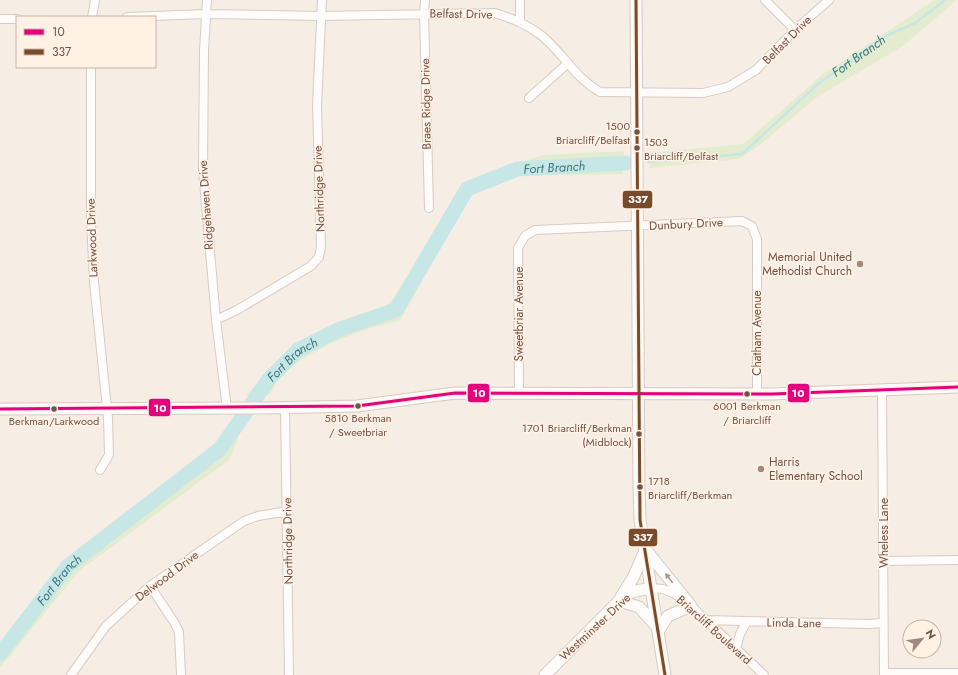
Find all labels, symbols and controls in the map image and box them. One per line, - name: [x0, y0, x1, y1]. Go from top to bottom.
- street label: Belfast Drive: [429, 4, 493, 24]
- street label: Belfast Drive: [758, 11, 816, 69]
- legend: [16, 16, 156, 68]
- text: 10: [52, 23, 65, 41]
- water label: Fort Branch: [828, 30, 890, 82]
- text: 337: [52, 43, 72, 61]
- street label: Braes Ridge Drive: [416, 58, 436, 150]
- place label: 1500 Briarcliff/Belfast: [556, 118, 630, 148]
- marker: 1500 Briarcliff/Belfast: [632, 127, 642, 137]
- place label: 1503 Briarcliff/Belfast: [644, 134, 718, 164]
- marker: 1503 Briarcliff/Belfast: [632, 143, 642, 153]
- street label: Northridge Drive: [308, 145, 330, 233]
- water label: Fort Branch: [523, 156, 586, 179]
- street label: Ridgehaven Drive: [194, 160, 218, 250]
- line badge: 337: [622, 190, 653, 209]
- text: 337: [628, 191, 648, 207]
- street label: Larkwood Drive: [82, 198, 102, 278]
- street label: Dunbury Drive: [649, 213, 723, 235]
- place label: Memorial United Methodist Church: [762, 248, 852, 280]
- marker: Memorial United Methodist Church: [855, 259, 865, 269]
- street label: Sweetbriar Avenue: [510, 267, 528, 361]
- street label: Chatham Avenue: [748, 290, 766, 376]
- water label: Fort Branch: [262, 333, 321, 386]
- line badge: 10: [467, 383, 490, 403]
- line badge: 10: [787, 383, 810, 403]
- text: 10: [473, 385, 485, 401]
- text: 10: [792, 385, 804, 401]
- marker: 6001 Berkman / Briarcliff: [742, 389, 752, 399]
- line badge: 10: [148, 398, 171, 417]
- place label: 6001 Berkman / Briarcliff: [713, 398, 781, 428]
- text: 10: [154, 400, 166, 416]
- marker: 5810 Berkman / Sweetbriar: [353, 401, 363, 411]
- marker: Berkman/Larkwood: [49, 404, 59, 414]
- place label: 5810 Berkman / Sweetbriar: [324, 410, 392, 440]
- place label: Berkman/Larkwood: [9, 413, 99, 429]
- place label: 1701 Briarcliff/Berkman (Midblock): [522, 420, 632, 450]
- marker: 1701 Briarcliff/Berkman (Midblock): [634, 429, 644, 439]
- place label: Harris Elementary School: [769, 453, 863, 485]
- marker: Harris Elementary School: [756, 464, 766, 474]
- place label: 1718 Briarcliff/Berkman: [648, 473, 732, 503]
- marker: 1718 Briarcliff/Berkman: [635, 482, 645, 492]
- street label: Northridge Drive: [278, 498, 298, 584]
- street label: Wheless Lane: [875, 498, 893, 568]
- line badge: 337: [628, 528, 658, 547]
- text: 337: [633, 529, 653, 545]
- street label: Delwood Drive: [132, 546, 202, 606]
- water label: Fort Branch: [32, 550, 86, 609]
- one-way arrow: [664, 572, 673, 583]
- street label: Westminster Drive: [555, 589, 635, 665]
- street label: Briarcliff Boulevard: [672, 591, 756, 669]
- street label: Linda Lane: [767, 614, 821, 632]
- north arrow: [902, 619, 942, 659]
- text: N: [922, 626, 940, 642]

